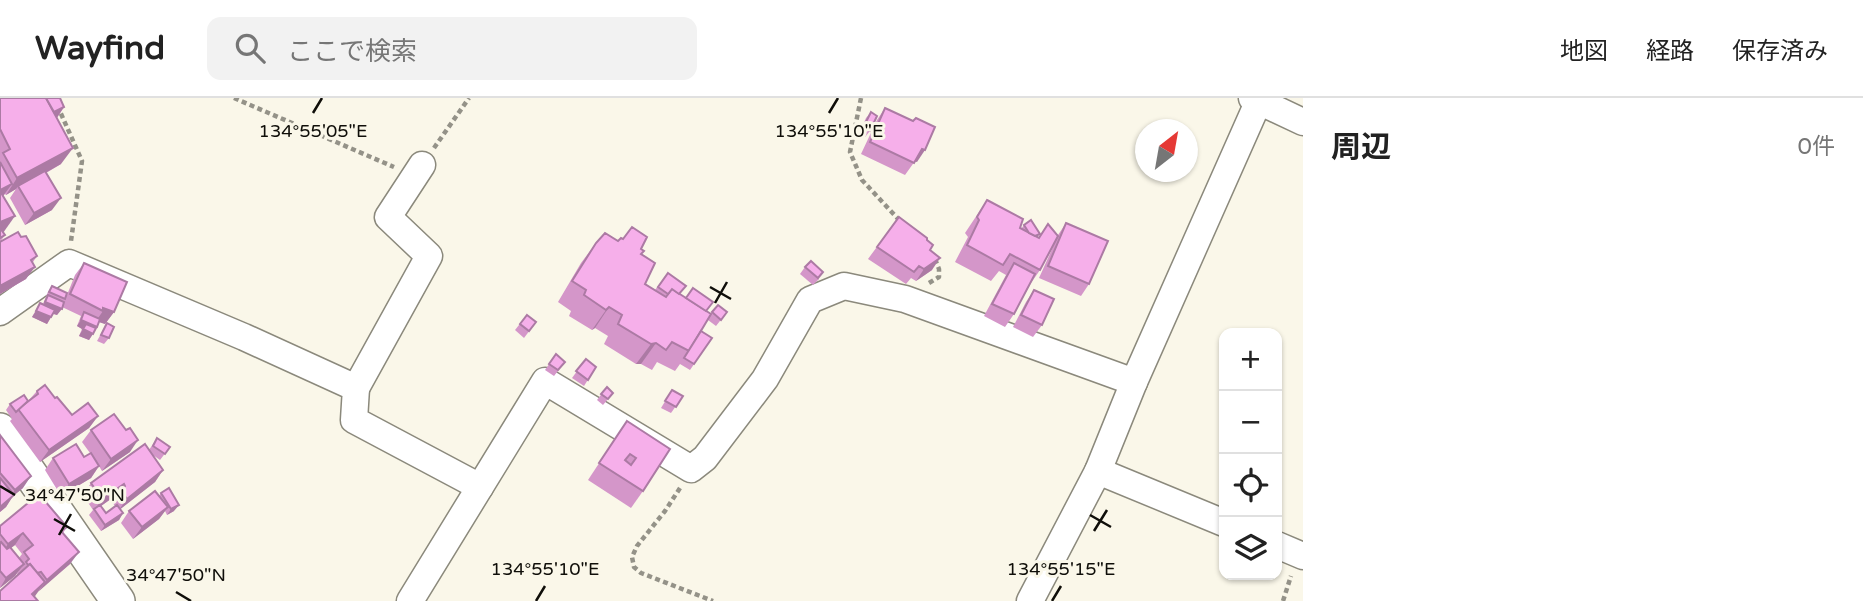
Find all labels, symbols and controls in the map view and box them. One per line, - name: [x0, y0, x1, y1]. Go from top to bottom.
- search box: [207, 17, 697, 80]
- text: Wayfind: [35, 29, 165, 68]
- icon: search: [231, 29, 269, 67]
- text: ここで検索: [287, 36, 417, 67]
- text: 地図: [1560, 37, 1608, 66]
- text: 経路: [1646, 37, 1694, 66]
- text: 保存済み: [1732, 37, 1828, 66]
- north arrow: [1135, 119, 1198, 182]
- text: 134°55'05"E: [259, 120, 367, 142]
- text: 134°55'10"E: [775, 120, 883, 142]
- text: 周辺: [1331, 129, 1391, 166]
- text: 0件: [1798, 133, 1835, 161]
- map controls: [1219, 328, 1282, 580]
- button: +: [1219, 328, 1282, 391]
- button: −: [1219, 391, 1282, 454]
- button: locate: [1219, 454, 1282, 517]
- text: 34°47'50"N: [25, 484, 125, 506]
- button: layers: [1219, 517, 1282, 580]
- text: 134°55'10"E: [491, 558, 599, 580]
- text: 134°55'15"E: [1007, 558, 1115, 580]
- text: 34°47'50"N: [126, 564, 226, 586]

